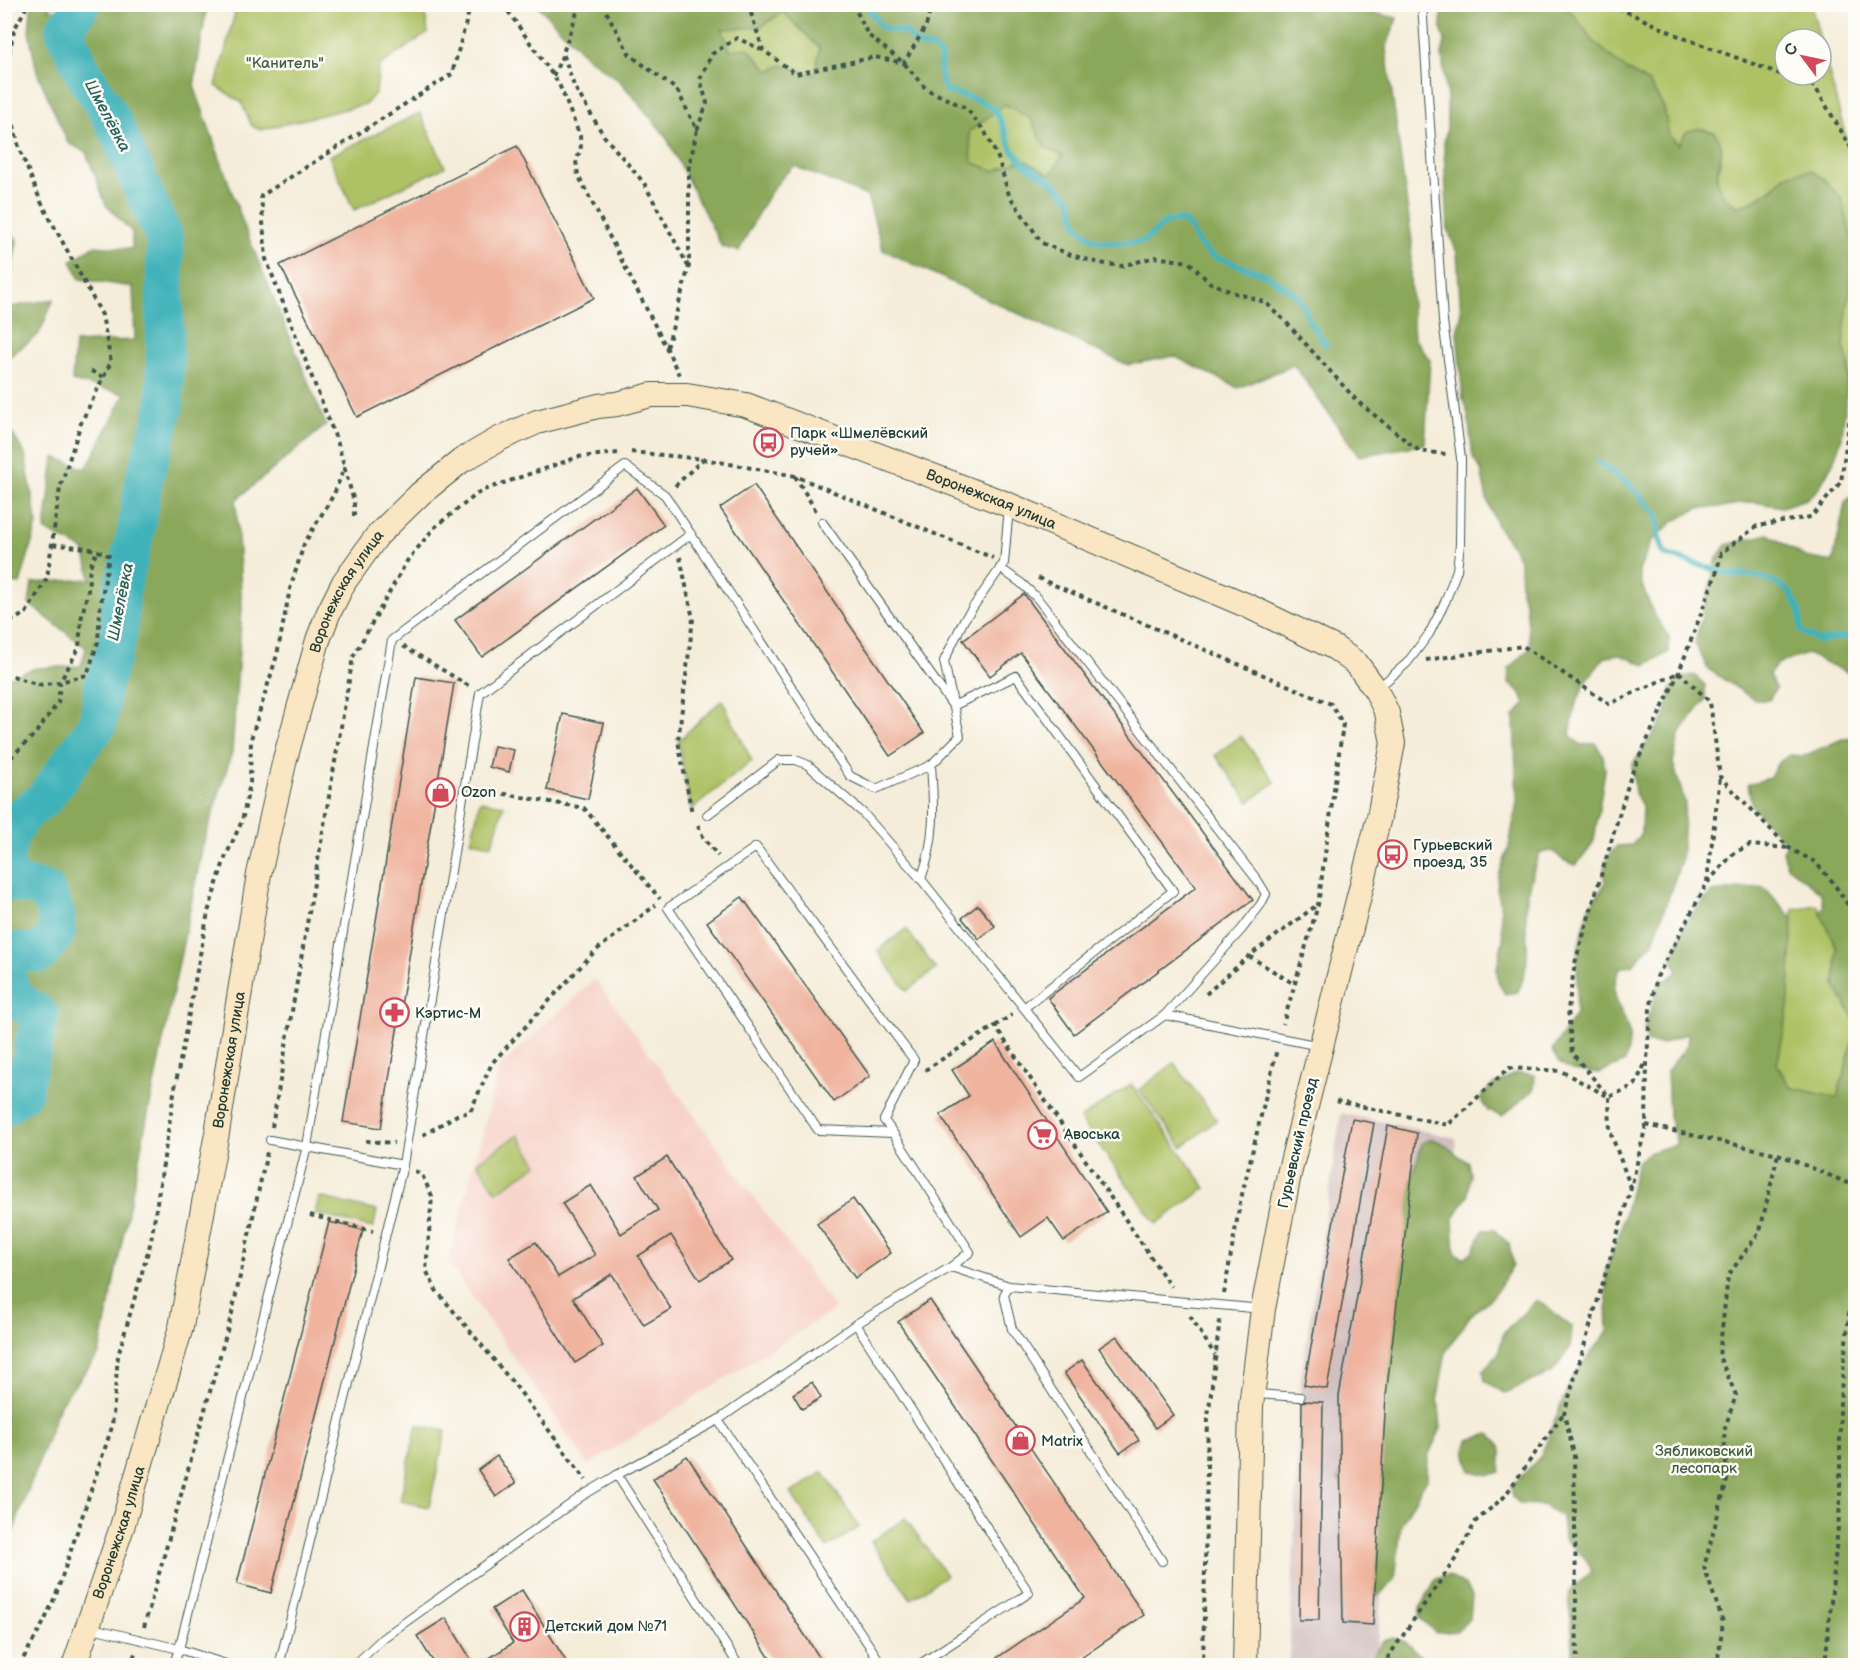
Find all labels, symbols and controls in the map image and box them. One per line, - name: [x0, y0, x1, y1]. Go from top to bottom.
- north arrow: [1773, 27, 1833, 87]
- text: С: [1781, 40, 1803, 60]
- park label: "Канитель": [246, 54, 324, 73]
- water label: Шмелёвка: [80, 77, 134, 155]
- place label: Парк «Шмелёвский ручей»: [790, 424, 928, 460]
- bus stop icon: Парк «Шмелёвский ручей»: [753, 426, 785, 458]
- street label: Воронежская улица: [923, 465, 1059, 533]
- street label: Воронежская улица: [305, 525, 388, 655]
- water label: Шмелёвка: [104, 561, 138, 643]
- shop icon: Ozon: [424, 776, 456, 808]
- place label: Ozon: [461, 783, 496, 802]
- place label: Гурьевский проезд, 35: [1413, 836, 1493, 872]
- bus stop icon: Гурьевский проезд, 35: [1376, 838, 1408, 870]
- street label: Воронежская улица: [208, 990, 249, 1130]
- pharmacy icon: Кэртис-М: [378, 997, 410, 1029]
- place label: Кэртис-М: [415, 1004, 481, 1023]
- street label: Гурьевский проезд: [1274, 1076, 1322, 1210]
- supermarket icon: Авоська: [1027, 1118, 1059, 1150]
- place label: Авоська: [1063, 1125, 1120, 1144]
- shop icon: Matrix: [1004, 1425, 1036, 1457]
- place label: Matrix: [1041, 1432, 1083, 1451]
- park label: Зябликовский лесопарк: [1655, 1442, 1753, 1478]
- street label: Воронежская улица: [88, 1464, 149, 1601]
- building icon: Детский дом №71: [508, 1610, 540, 1642]
- place label: Детский дом №71: [545, 1617, 667, 1636]

